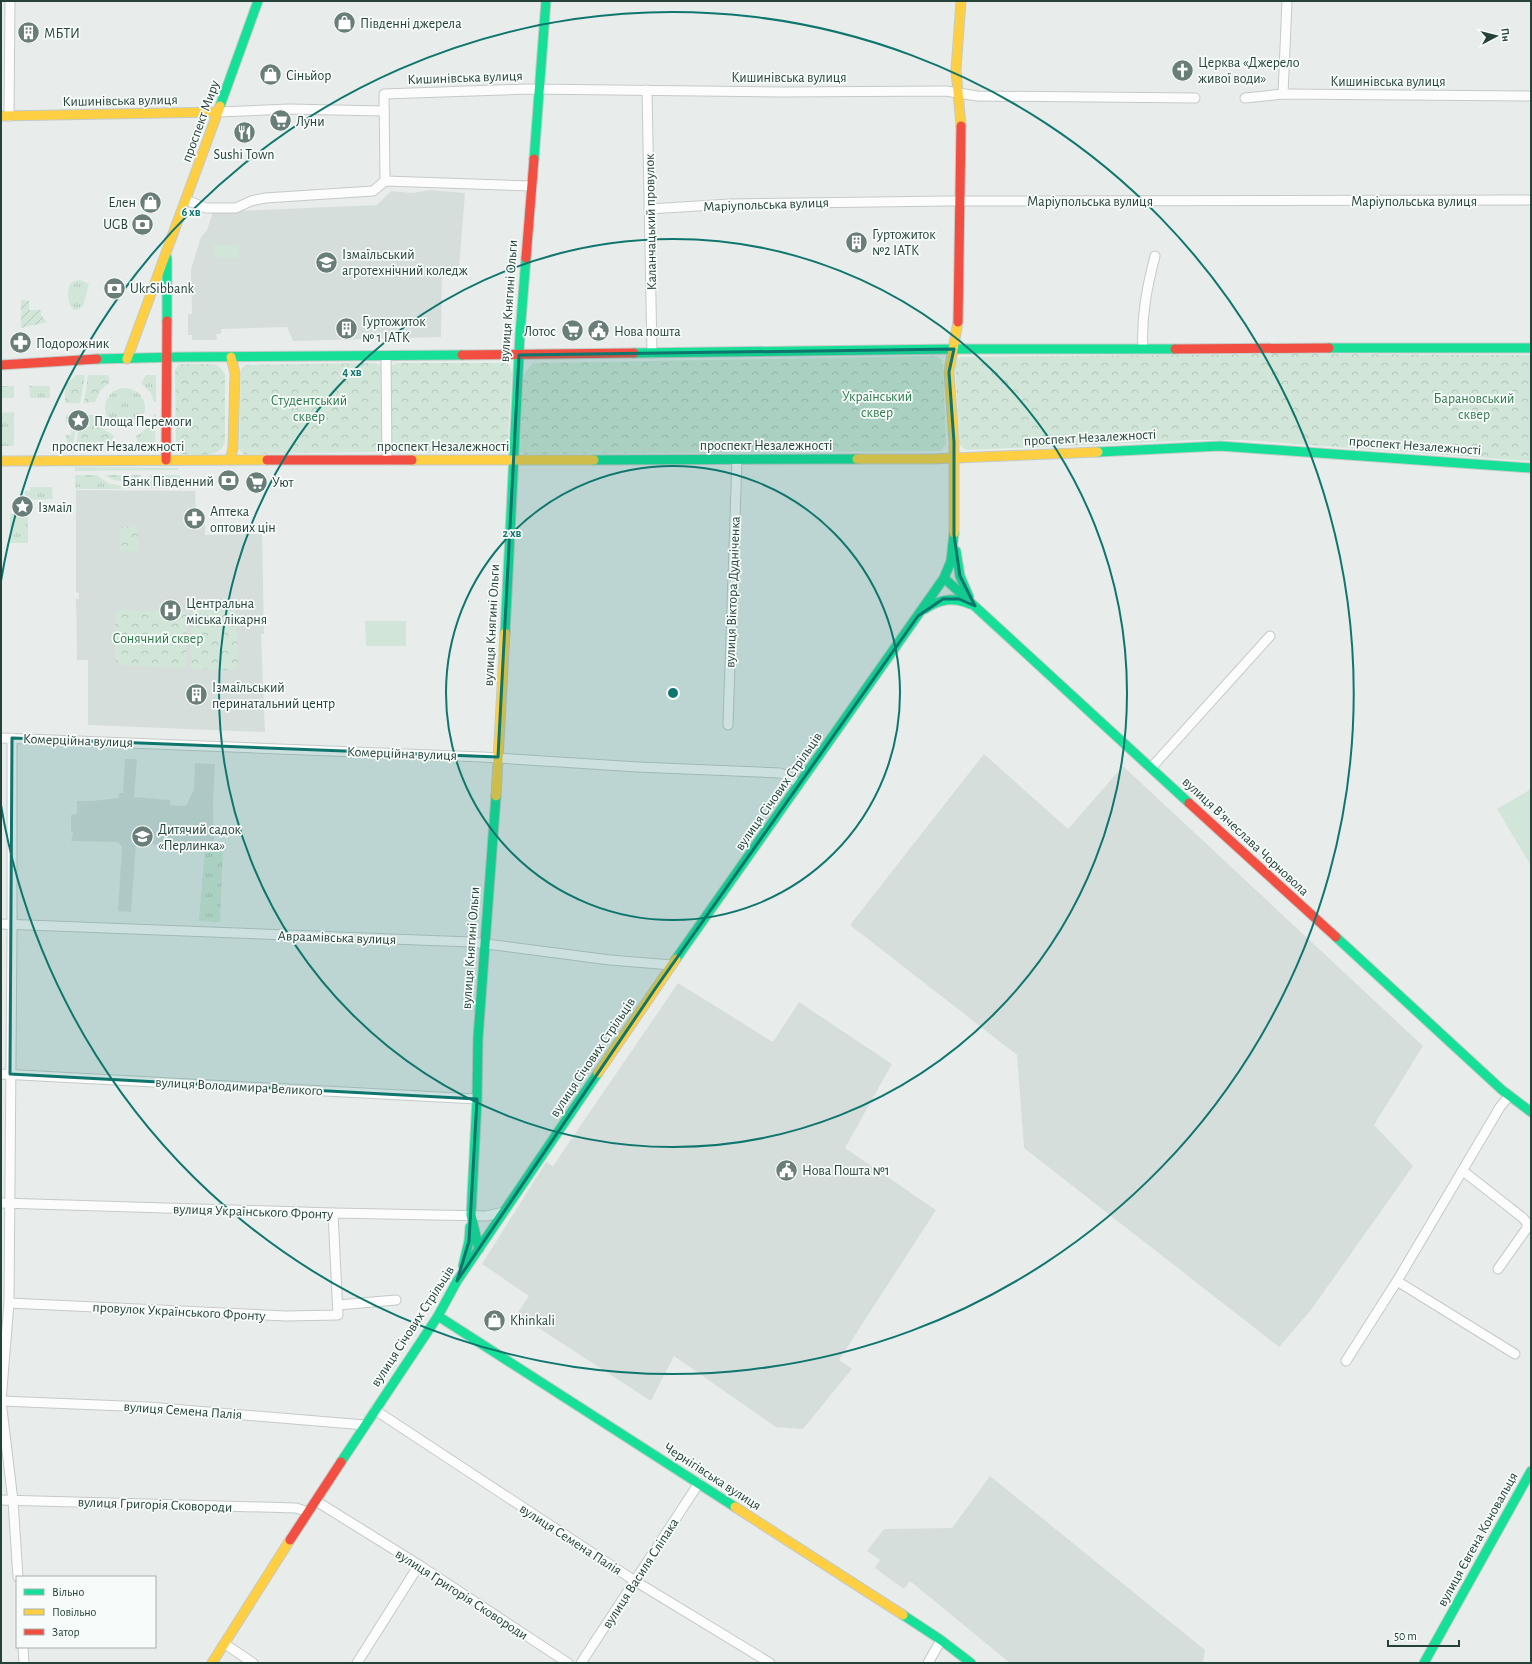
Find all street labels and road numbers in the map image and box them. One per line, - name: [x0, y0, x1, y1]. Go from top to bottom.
- street label: Кишинівська вулиця: [407, 69, 523, 87]
- street label: Кишинівська вулиця: [731, 71, 847, 85]
- street label: Кишинівська вулиця: [1330, 75, 1446, 89]
- street label: проспект Миру: [180, 79, 222, 164]
- street label: Кишинівська вулиця: [62, 93, 178, 109]
- street label: Каланчацький провулок: [643, 153, 659, 291]
- street label: Маріупольська вулиця: [1027, 195, 1153, 209]
- street label: Маріупольська вулиця: [1351, 195, 1477, 209]
- street label: Маріупольська вулиця: [703, 196, 829, 214]
- street label: вулиця Княгині Ольги: [498, 239, 520, 363]
- street label: проспект Незалежності: [1023, 428, 1157, 448]
- street label: проспект Незалежності: [1348, 434, 1482, 458]
- street label: проспект Незалежності: [700, 439, 832, 453]
- street label: проспект Незалежності: [52, 440, 184, 454]
- street label: проспект Незалежності: [377, 440, 509, 454]
- street label: вулиця Віктора Дудніченка: [723, 515, 743, 668]
- street label: вулиця Княгині Ольги: [482, 563, 502, 687]
- street label: вулиця Січових Стрільців: [733, 730, 825, 853]
- street label: Комерційна вулиця: [23, 732, 133, 750]
- street label: Комерційна вулиця: [347, 745, 457, 763]
- street label: вулиця Вʼячеслава Чорновола: [1179, 775, 1312, 899]
- street label: вулиця Княгині Ольги: [460, 886, 482, 1010]
- street label: Авраамівська вулиця: [277, 929, 396, 947]
- street label: вулиця Січових Стрільців: [548, 995, 638, 1120]
- street label: вулиця Володимира Великого: [155, 1076, 323, 1098]
- street label: вулиця Українського Фронту: [173, 1202, 333, 1222]
- street label: вулиця Січових Стрільців: [369, 1264, 457, 1389]
- street label: провулок Українського Фронту: [92, 1300, 266, 1324]
- street label: вулиця Семена Палія: [123, 1400, 243, 1422]
- street label: Чернігівська вулиця: [661, 1440, 763, 1513]
- street label: вулиця Євгена Коновальця: [1435, 1470, 1521, 1609]
- street label: вулиця Григорія Сковороди: [77, 1495, 233, 1515]
- street label: вулиця Семена Палія: [517, 1502, 624, 1578]
- street label: вулиця Василя Сліпака: [600, 1515, 682, 1631]
- street label: вулиця Григорія Сковороди: [393, 1547, 530, 1643]

